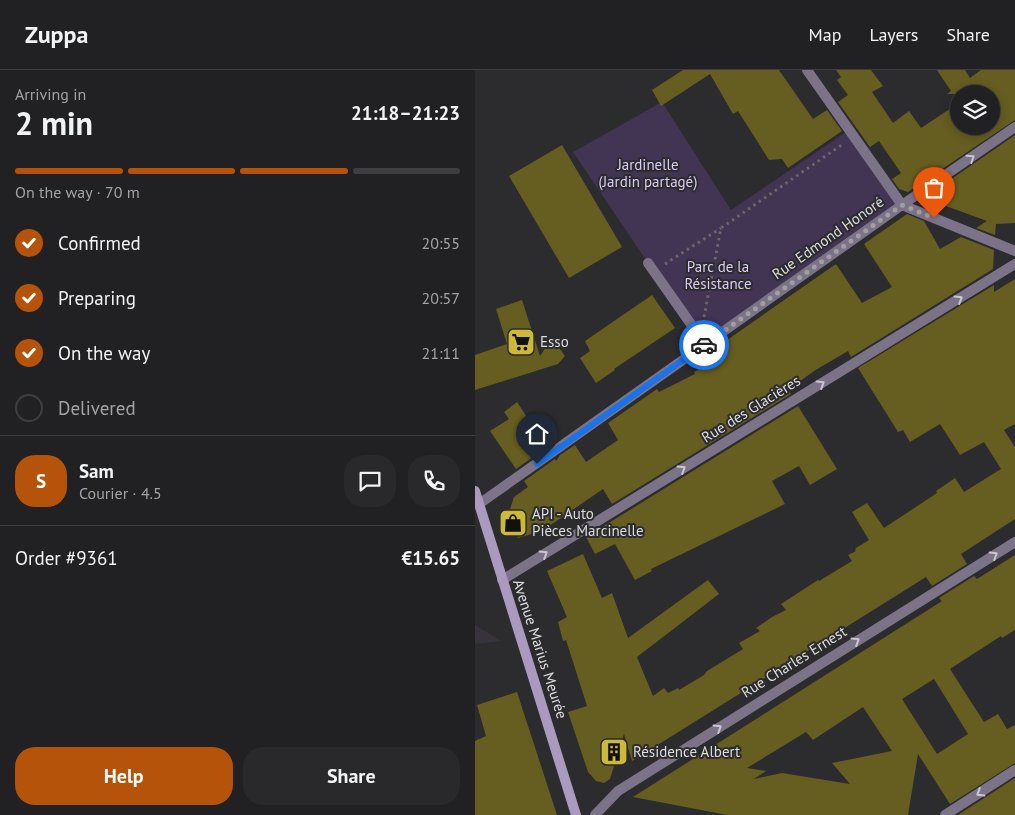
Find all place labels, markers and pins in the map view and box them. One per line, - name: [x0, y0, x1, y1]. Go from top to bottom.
- pin: [913, 167, 955, 218]
- supermarket icon: Esso: [506, 327, 536, 357]
- place label: Esso: [540, 332, 569, 351]
- pin: [516, 413, 558, 464]
- place label: API - Auto Pièces Marcinelle: [532, 504, 644, 540]
- shop icon: API - Auto Pièces Marcinelle: [498, 508, 528, 538]
- building icon: Résidence Albert: [599, 737, 629, 767]
- place label: Résidence Albert: [633, 742, 740, 761]

